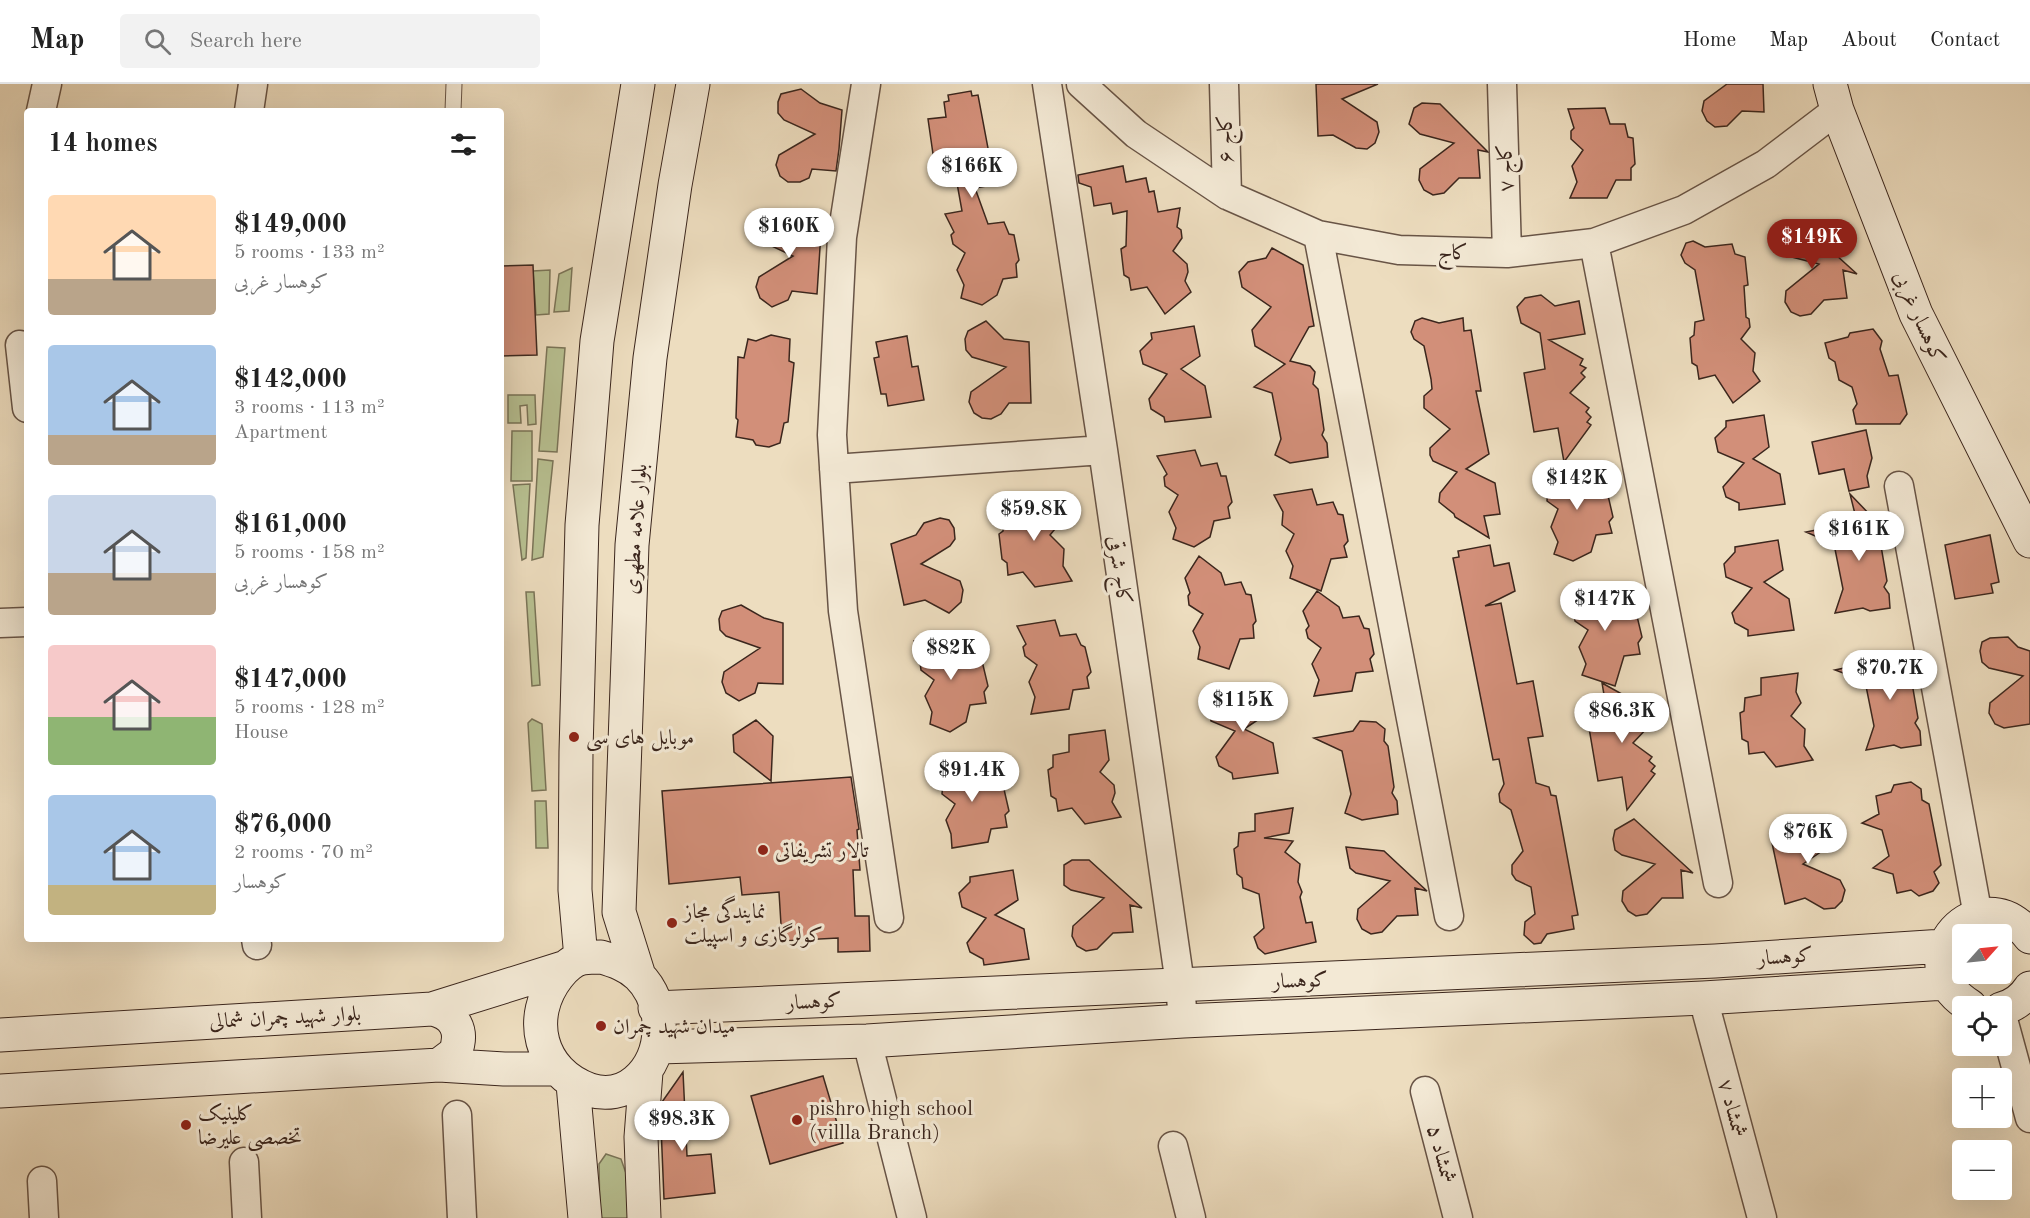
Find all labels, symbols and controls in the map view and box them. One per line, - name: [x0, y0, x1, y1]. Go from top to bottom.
- search box: [120, 14, 540, 68]
- icon: search: [141, 25, 174, 58]
- text: Map: [30, 27, 84, 55]
- text: Search here: [189, 30, 302, 52]
- text: Home: [1683, 30, 1736, 51]
- text: Map: [1769, 30, 1808, 51]
- text: About: [1841, 30, 1897, 51]
- text: Contact: [1930, 30, 2000, 51]
- street label: کاج ۶: [1215, 115, 1244, 163]
- icon: filters: [447, 128, 480, 161]
- text: 14 homes: [48, 131, 157, 157]
- street label: کاج ۷: [1494, 143, 1525, 192]
- pin: $166K: [930, 148, 1014, 199]
- text: $166K: [941, 157, 1003, 177]
- pin: $160K: [747, 208, 831, 259]
- text: $149,000: [234, 212, 347, 238]
- text: $160K: [758, 217, 820, 237]
- icon: home: [96, 219, 168, 291]
- pin: $149K: [1770, 219, 1854, 270]
- text: $149K: [1781, 228, 1843, 248]
- street label: کاج: [1438, 242, 1468, 271]
- text: 5 rooms · 133 m²: [234, 243, 384, 263]
- street label: کوهسار غربی: [1886, 268, 1948, 368]
- text: کوهسار غربی: [234, 273, 328, 293]
- text: $142,000: [234, 367, 347, 393]
- icon: home: [96, 369, 168, 441]
- text: 3 rooms · 113 m²: [234, 398, 384, 418]
- text: Apartment: [234, 423, 328, 443]
- pin: $142K: [1535, 460, 1619, 511]
- street label: بلوار علامه مطهری: [621, 463, 653, 595]
- text: $142K: [1546, 469, 1608, 489]
- pin: $59.8K: [985, 491, 1083, 542]
- text: $59.8K: [1000, 500, 1068, 520]
- pin: $161K: [1817, 511, 1901, 562]
- text: $161,000: [234, 512, 347, 538]
- icon: home: [96, 519, 168, 591]
- text: $161K: [1828, 520, 1890, 540]
- street label: کاج شرقی: [1096, 534, 1135, 607]
- text: 5 rooms · 158 m²: [234, 543, 384, 563]
- text: کوهسار غربی: [234, 573, 328, 593]
- pin: $147K: [1563, 581, 1647, 632]
- text: $147K: [1574, 590, 1636, 610]
- pin: $82K: [915, 630, 987, 681]
- text: $82K: [926, 639, 976, 659]
- pin: $70.7K: [1841, 650, 1939, 701]
- text: $70.7K: [1856, 659, 1924, 679]
- text: $147,000: [234, 667, 347, 693]
- icon: home: [96, 669, 168, 741]
- pin: $115K: [1201, 682, 1285, 733]
- text: $115K: [1212, 691, 1274, 711]
- pin: $86.3K: [1573, 693, 1671, 744]
- text: 5 rooms · 128 m²: [234, 698, 384, 718]
- text: $86.3K: [1588, 702, 1656, 722]
- text: House: [234, 723, 288, 743]
- place label: موبایل های سی: [586, 728, 694, 752]
- marker: موبایل های سی: [567, 730, 581, 744]
- pin: $91.4K: [923, 752, 1021, 803]
- text: $91.4K: [938, 761, 1006, 781]
- text: $76,000: [234, 812, 332, 838]
- pin: $76K: [1772, 814, 1844, 865]
- icon: home: [96, 819, 168, 891]
- text: $76K: [1783, 823, 1833, 843]
- place label: تالار تشریفاتی: [775, 841, 870, 864]
- text: 2 rooms · 70 m²: [234, 843, 373, 863]
- marker: تالار تشریفاتی: [756, 843, 770, 857]
- text: کوهسار: [234, 873, 287, 893]
- place label: نمایندگی مجاز کولرگازی و اسپیلت: [682, 895, 823, 950]
- marker: نمایندگی مجاز کولرگازی و اسپیلت: [665, 916, 679, 930]
- north arrow: [1952, 924, 2012, 984]
- map controls: [1952, 924, 2012, 1200]
- street label: کوهسار: [1755, 945, 1814, 971]
- street label: کوهسار: [1270, 970, 1328, 994]
- street label: کوهسار: [784, 991, 842, 1016]
- button: locate: [1952, 996, 2012, 1056]
- street label: بلوار شهید چمران شمالی: [209, 1004, 362, 1035]
- place label: میدان شهید چمران: [613, 1017, 736, 1040]
- marker: میدان شهید چمران: [594, 1019, 608, 1033]
- button: +: [1952, 1068, 2012, 1128]
- street label: شمشاد ۷: [1714, 1077, 1749, 1140]
- place label: pishro high school (villla Branch): [809, 1099, 973, 1144]
- pin: $98.3K: [633, 1101, 731, 1152]
- place label: کلینیک تخصصی علیرضا: [198, 1102, 302, 1152]
- text: $98.3K: [648, 1110, 716, 1130]
- marker: pishro high school (villla Branch): [790, 1113, 804, 1127]
- marker: کلینیک تخصصی علیرضا: [179, 1118, 193, 1132]
- street label: شمشاد ۵: [1423, 1123, 1458, 1186]
- button: −: [1952, 1140, 2012, 1200]

